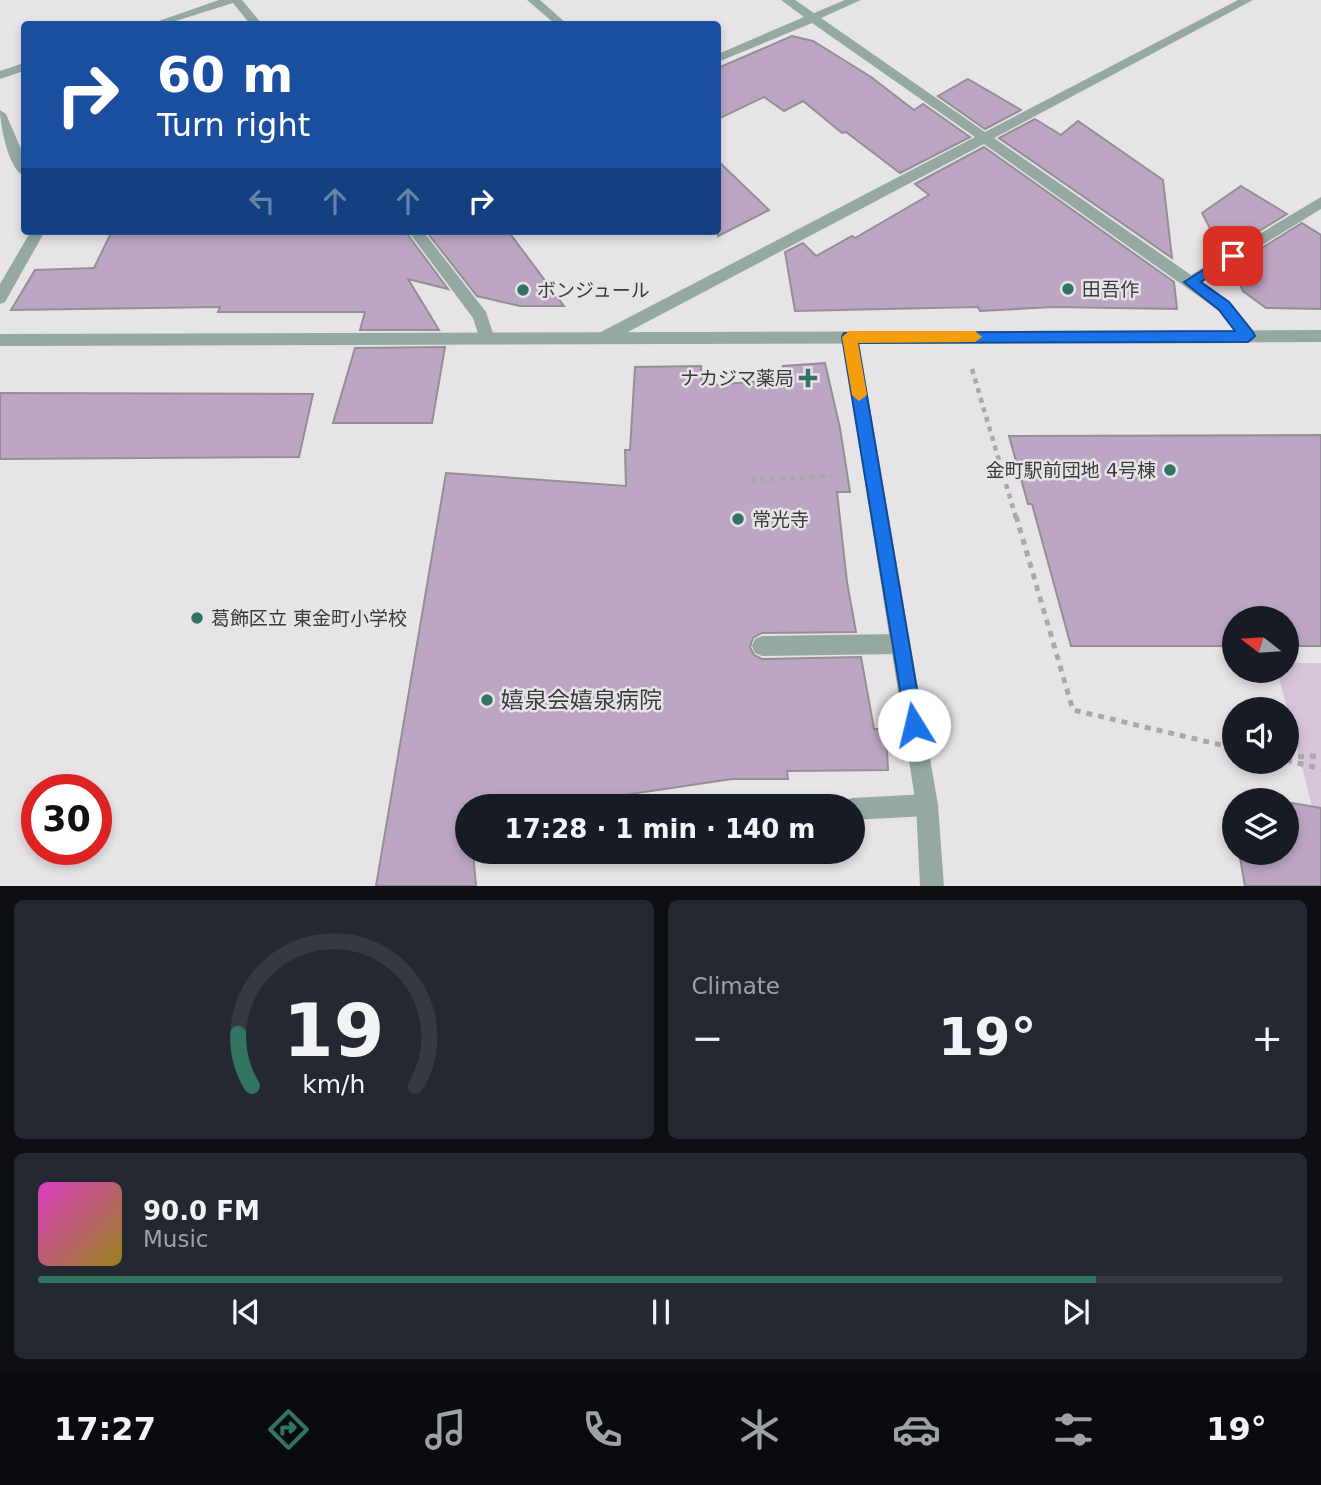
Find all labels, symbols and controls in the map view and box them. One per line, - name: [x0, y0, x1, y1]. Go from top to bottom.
- text: 60 m: [157, 47, 293, 104]
- icon: right: [42, 49, 133, 140]
- text: Turn right: [157, 106, 310, 144]
- icon: left: [243, 182, 281, 220]
- icon: ahead: [316, 182, 354, 220]
- icon: ahead: [389, 182, 427, 220]
- icon: right: [462, 182, 500, 220]
- pin: [1203, 226, 1263, 286]
- icon: arrive: [1214, 237, 1252, 275]
- place label: 田吾作: [1082, 278, 1139, 300]
- place label: ボンジュール: [537, 279, 650, 301]
- marker: 田吾作: [1060, 281, 1076, 297]
- marker: ボンジュール: [515, 282, 531, 298]
- place label: ナカジマ薬局: [680, 367, 794, 389]
- marker: ナカジマ薬局: [800, 370, 816, 386]
- place label: 金町駅前団地 4号棟: [986, 459, 1156, 481]
- marker: 金町駅前団地 4号棟: [1162, 462, 1178, 478]
- place label: 常光寺: [752, 508, 809, 530]
- marker: 常光寺: [730, 511, 746, 527]
- north arrow: [1222, 606, 1298, 682]
- map controls: [1222, 606, 1299, 865]
- place label: 葛飾区立 東金町小学校: [211, 607, 407, 629]
- marker: 葛飾区立 東金町小学校: [189, 610, 205, 626]
- place label: 嬉泉会嬉泉病院: [501, 687, 662, 713]
- position arrow: [877, 688, 951, 762]
- marker: 嬉泉会嬉泉病院: [479, 692, 495, 708]
- button: sound: [1222, 697, 1299, 774]
- speed limit sign: 30: [21, 774, 112, 865]
- button: layers: [1222, 788, 1299, 865]
- text: 17:28 · 1 min · 140 m: [505, 814, 815, 844]
- text: Climate: [692, 973, 780, 999]
- text: 19: [283, 988, 384, 1073]
- text: 19°: [938, 1007, 1036, 1067]
- text: −: [692, 1016, 723, 1060]
- text: +: [1251, 1016, 1283, 1060]
- text: km/h: [302, 1069, 365, 1098]
- text: 90.0 FM: [143, 1196, 260, 1226]
- text: Music: [143, 1226, 208, 1252]
- icon: previous: [227, 1293, 265, 1331]
- icon: pause: [642, 1293, 680, 1331]
- icon: next: [1057, 1293, 1095, 1331]
- icon: directions: [264, 1405, 313, 1454]
- icon: music: [421, 1405, 470, 1454]
- icon: phone: [578, 1405, 627, 1454]
- icon: climate: [735, 1405, 784, 1454]
- icon: car: [892, 1405, 941, 1454]
- icon: filters: [1049, 1405, 1098, 1454]
- text: 17:27: [54, 1410, 156, 1448]
- text: 19°: [1206, 1410, 1267, 1448]

